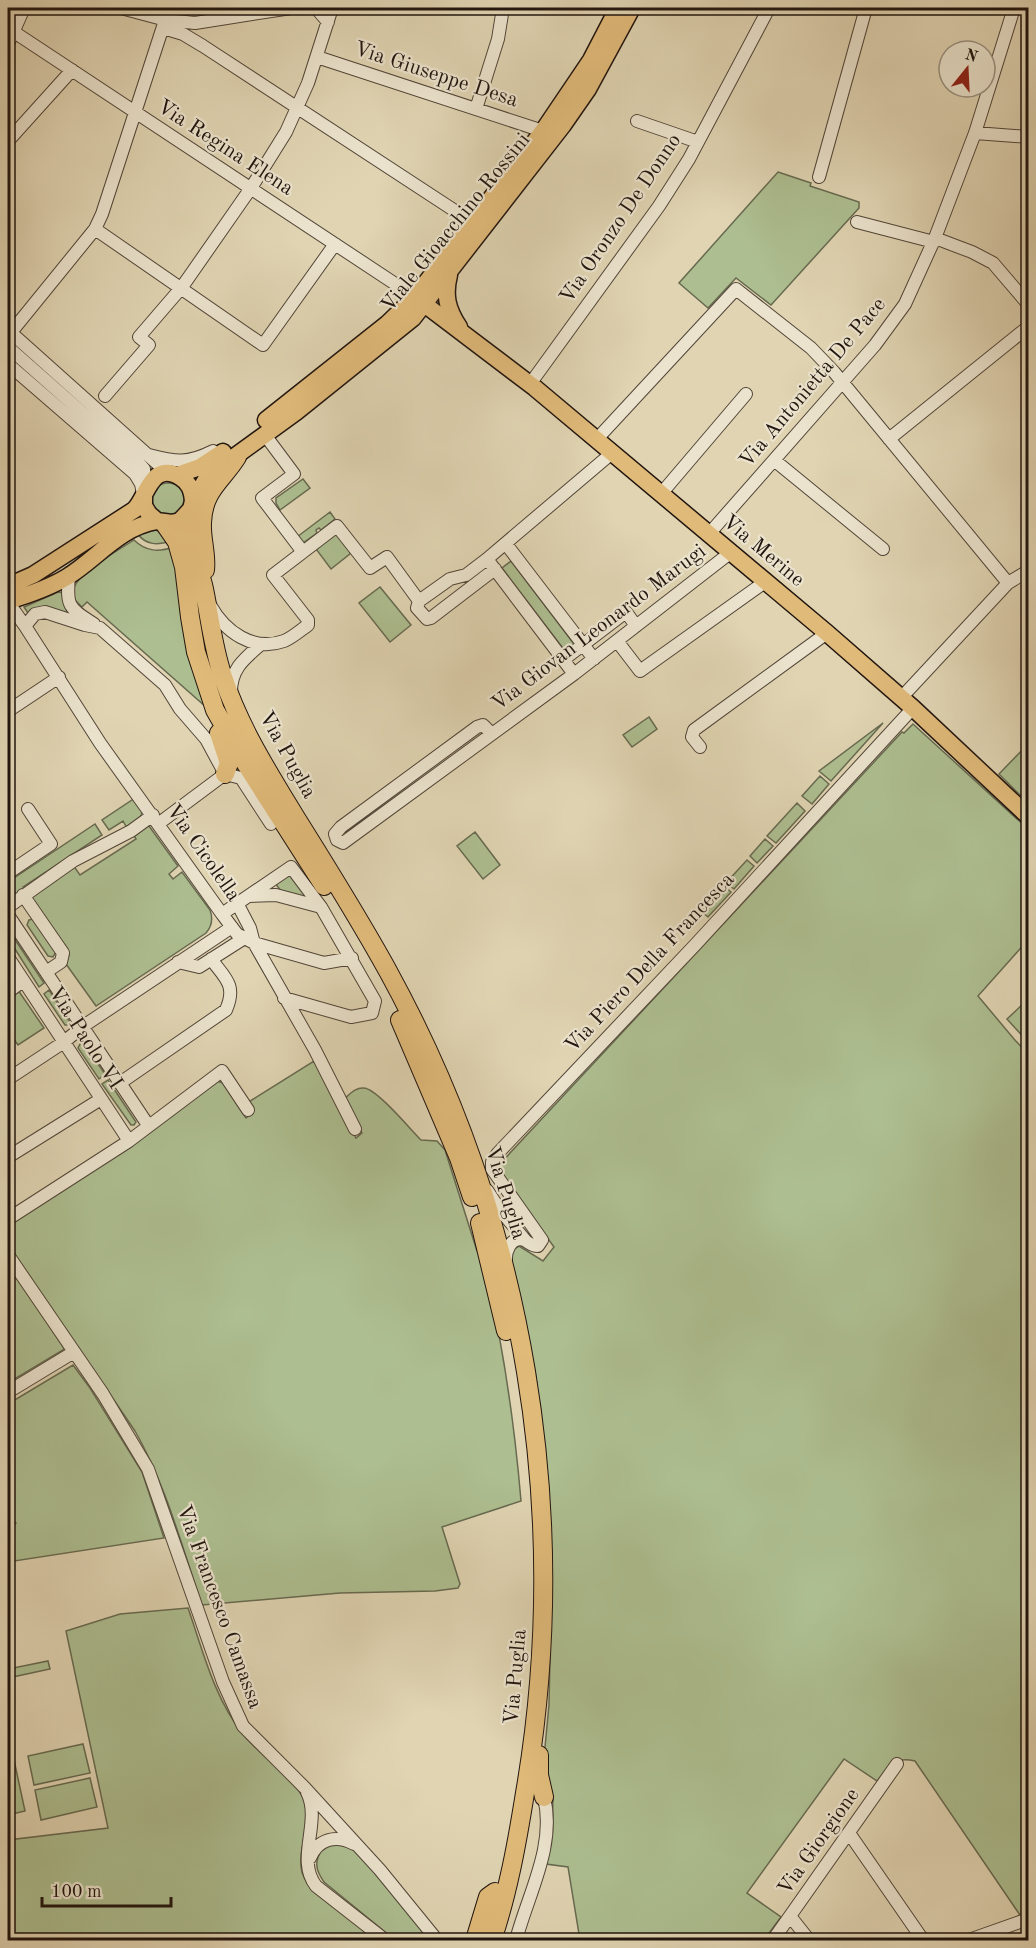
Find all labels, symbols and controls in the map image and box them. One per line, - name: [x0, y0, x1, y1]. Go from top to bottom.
- street label: Via Giuseppe Desa: [352, 39, 520, 111]
- north arrow: [937, 39, 997, 99]
- text: N: [963, 47, 980, 66]
- street label: Via Regina Elena: [153, 96, 297, 200]
- street label: Viale Gioacchino Rossini: [378, 130, 534, 316]
- street label: Via Oronzo De Donno: [556, 130, 686, 308]
- street label: Via Antonietta De Pace: [736, 294, 890, 472]
- street label: Via Merine: [718, 511, 808, 591]
- street label: Via Giovan Leonardo Marugi: [488, 541, 710, 715]
- street label: Via Puglia: [255, 708, 319, 802]
- street label: Via Cicolella: [162, 800, 244, 906]
- street label: Via Piero Della Francesca: [561, 869, 739, 1057]
- street label: Via Paolo VI: [44, 983, 126, 1093]
- street label: Via Puglia: [481, 1144, 529, 1242]
- street label: Via Francesco Camassa: [172, 1502, 266, 1712]
- street label: Via Puglia: [501, 1628, 531, 1726]
- street label: Via Giorgione: [774, 1785, 864, 1899]
- scale bar: [42, 1870, 171, 1908]
- text: 100 m: [51, 1883, 102, 1901]

